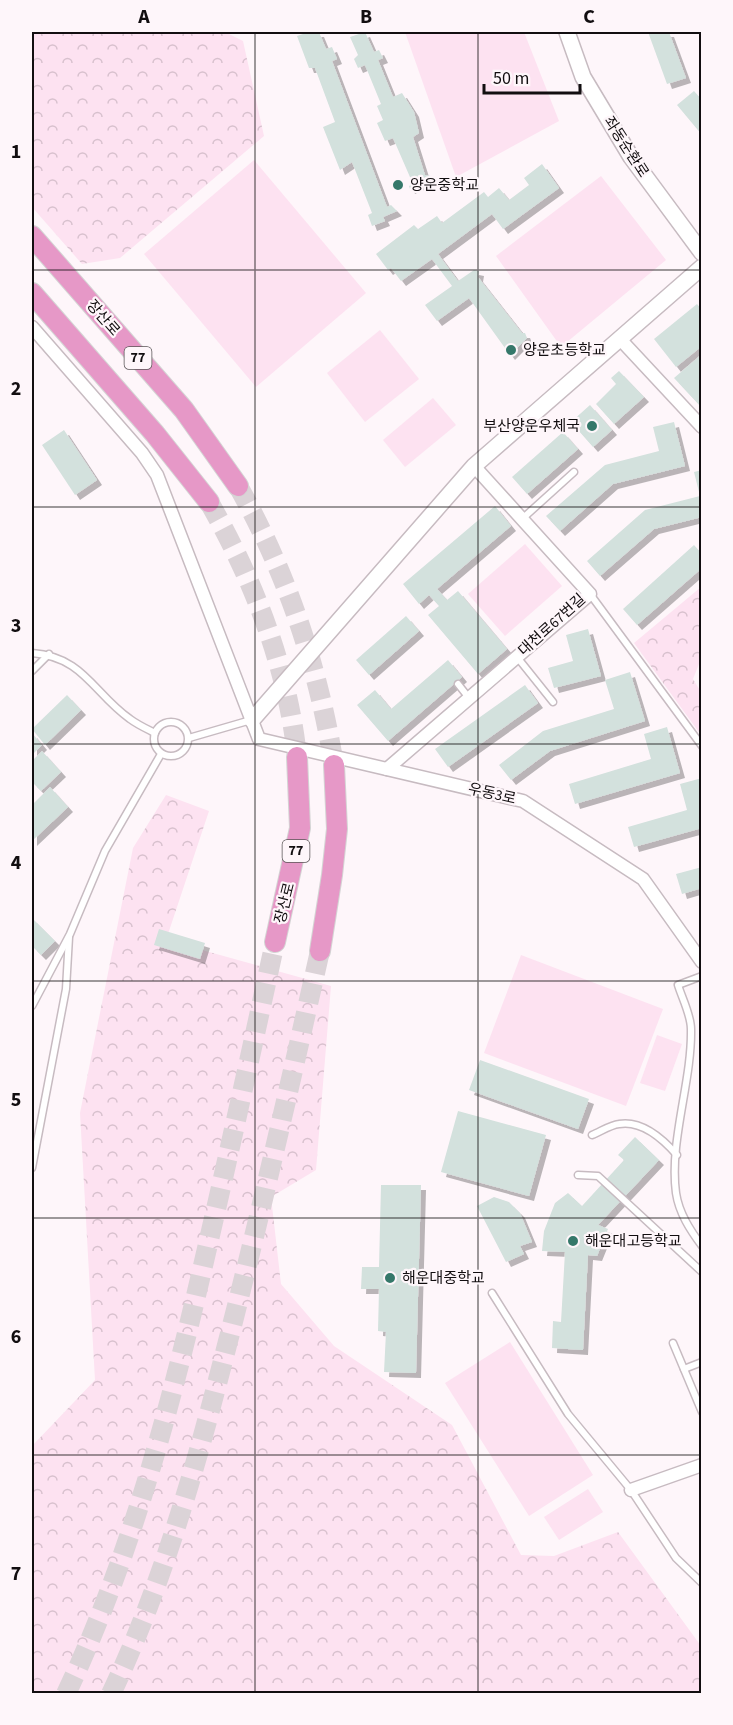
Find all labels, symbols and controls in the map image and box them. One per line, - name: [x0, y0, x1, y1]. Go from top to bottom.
- text: A: [137, 3, 150, 31]
- text: B: [360, 3, 372, 31]
- text: C: [583, 3, 595, 31]
- scale bar: [484, 57, 580, 95]
- text: 50 m: [493, 66, 529, 91]
- street label: 좌동순환로: [598, 112, 654, 182]
- text: 1: [11, 138, 21, 166]
- place label: 양운중학교: [410, 175, 479, 196]
- marker: 양운중학교: [391, 178, 405, 192]
- street label: 장산로: [81, 295, 125, 341]
- place label: 양운초등학교: [523, 340, 606, 361]
- marker: 양운초등학교: [504, 343, 518, 357]
- road number: 77: [124, 347, 152, 369]
- text: 2: [11, 375, 21, 403]
- place label: 부산양운우체국: [483, 416, 580, 437]
- marker: 부산양운우체국: [585, 419, 599, 433]
- street label: 대천로67번길: [514, 589, 590, 661]
- text: 3: [11, 612, 21, 640]
- street label: 우동3로: [466, 778, 518, 810]
- road number: 77: [282, 840, 310, 862]
- text: 4: [11, 849, 22, 877]
- street label: 장산로: [270, 880, 300, 926]
- text: 5: [11, 1086, 21, 1114]
- place label: 해운대고등학교: [585, 1231, 682, 1252]
- marker: 해운대고등학교: [566, 1234, 580, 1248]
- place label: 해운대중학교: [402, 1268, 485, 1289]
- marker: 해운대중학교: [383, 1271, 397, 1285]
- text: 6: [11, 1323, 21, 1351]
- text: 7: [11, 1560, 21, 1588]

